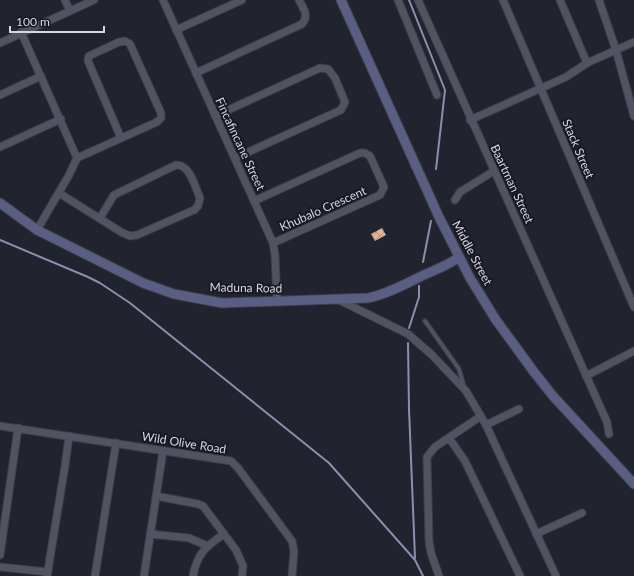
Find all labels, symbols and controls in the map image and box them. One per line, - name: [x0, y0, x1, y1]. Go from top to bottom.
- scale bar: [10, 8, 104, 34]
- text: 100 m: [16, 14, 50, 29]
- street label: Fincafincane Street: [212, 95, 269, 193]
- street label: Stack Street: [559, 117, 598, 181]
- street label: Baartman Street: [488, 142, 538, 226]
- street label: Khubalo Crescent: [277, 182, 369, 234]
- street label: Middle Street: [449, 218, 496, 288]
- street label: Maduna Road: [210, 279, 282, 296]
- street label: Wild Olive Road: [141, 428, 227, 457]

